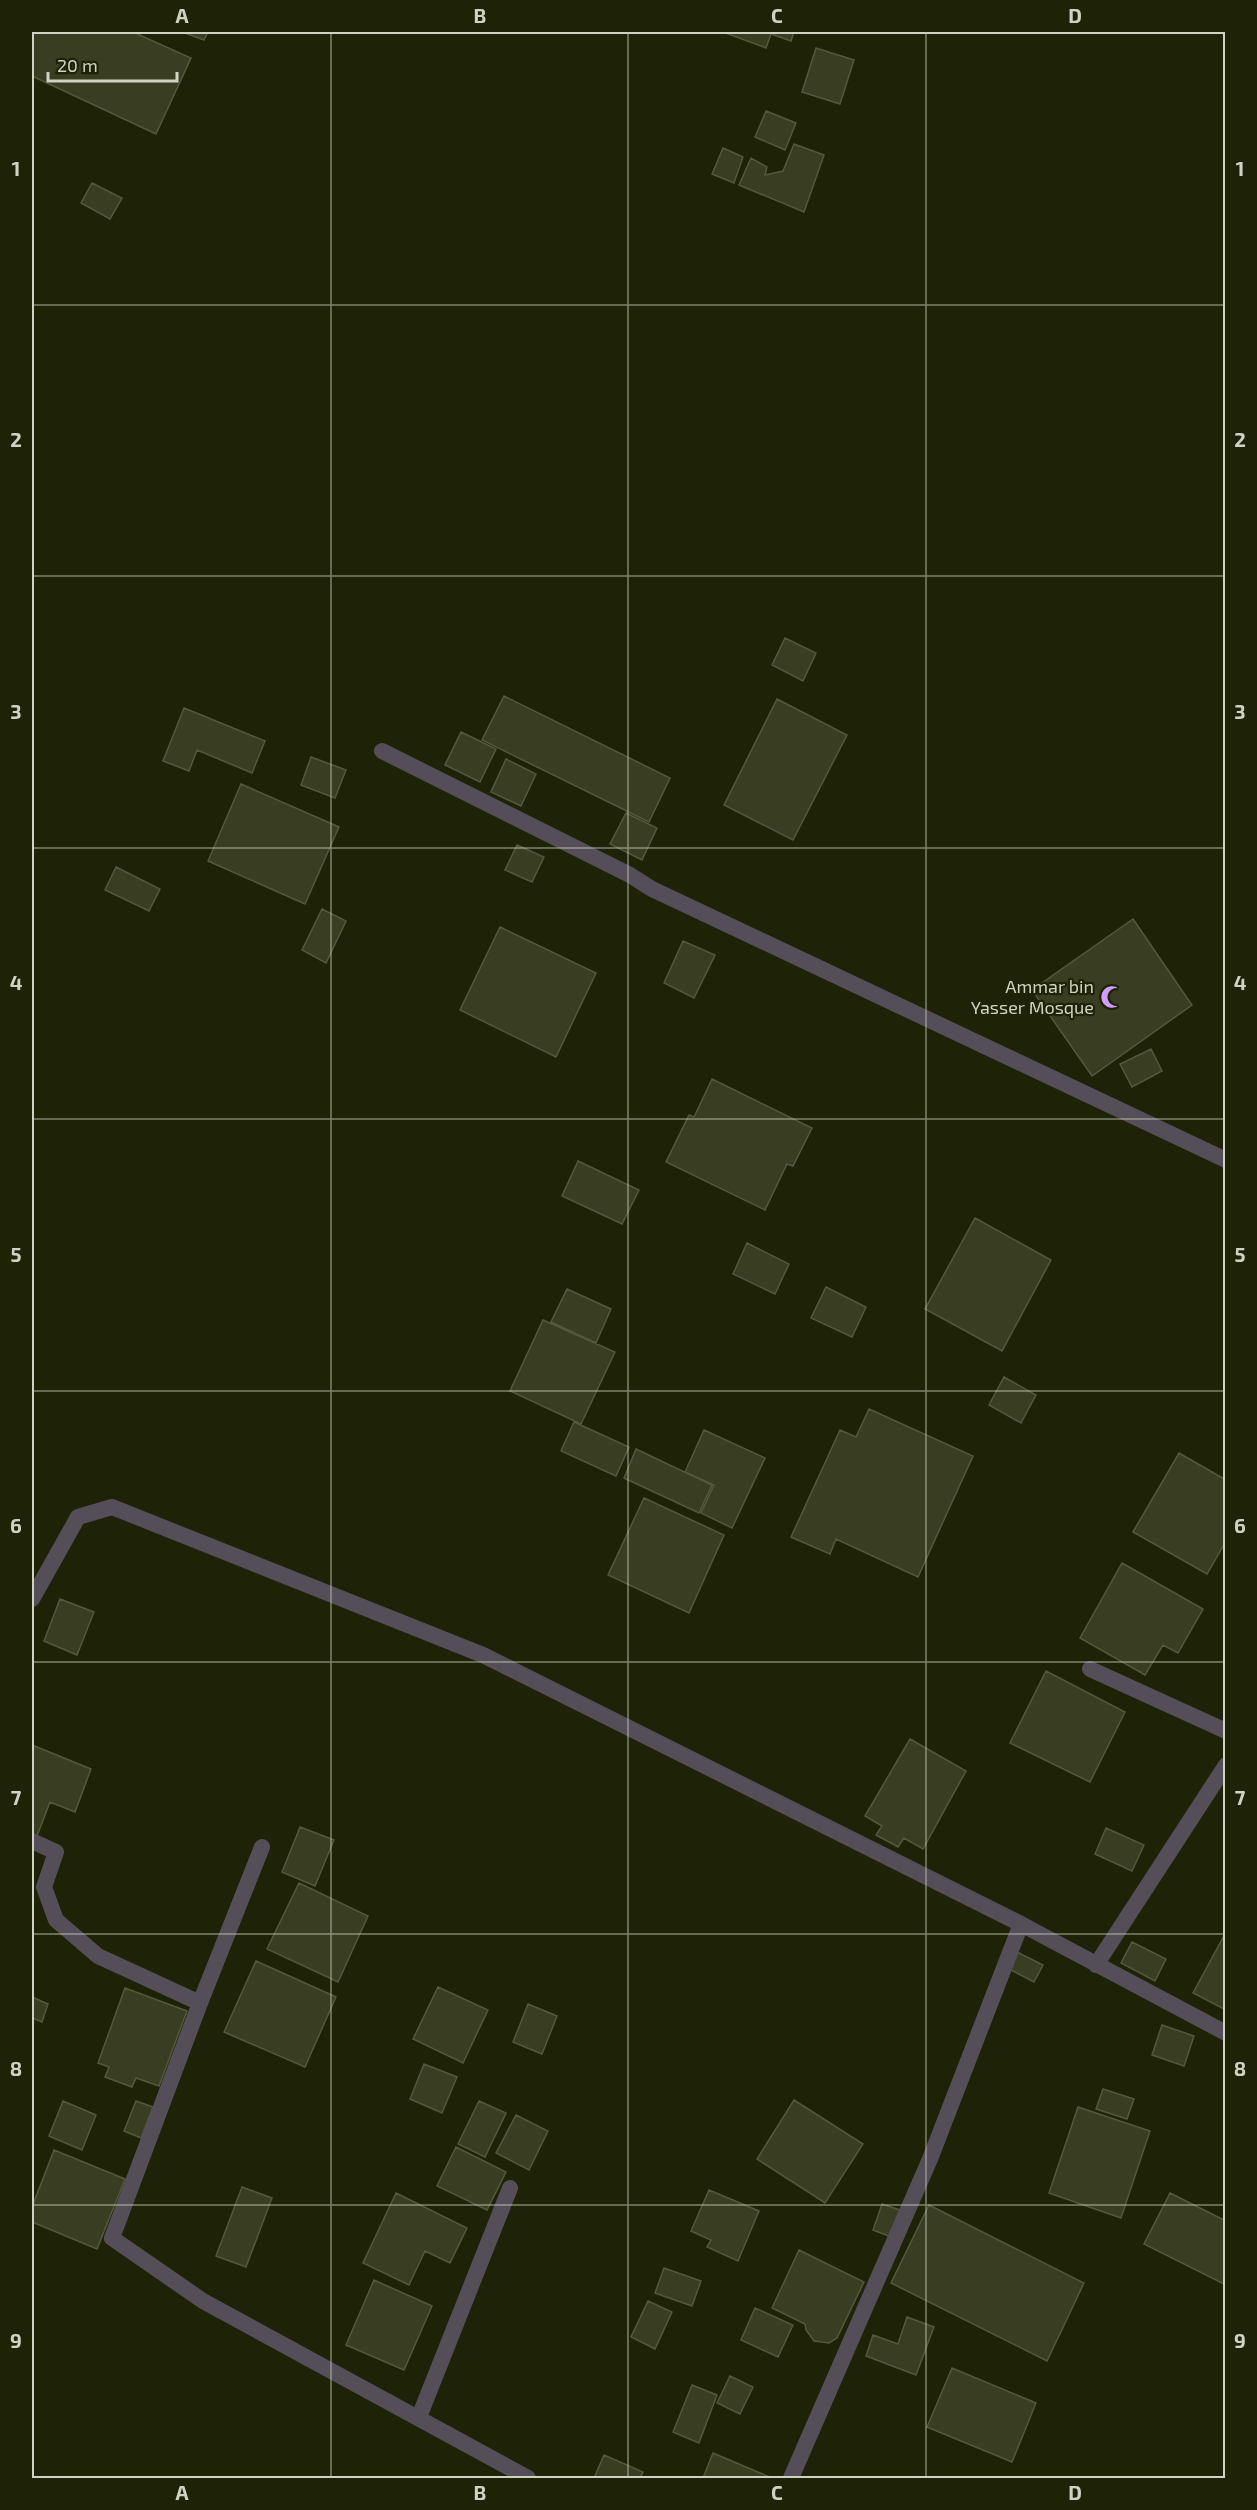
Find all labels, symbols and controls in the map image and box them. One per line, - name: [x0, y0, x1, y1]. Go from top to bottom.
- text: A: [175, 3, 189, 27]
- text: B: [474, 3, 486, 27]
- text: C: [771, 3, 783, 27]
- text: D: [1068, 3, 1082, 27]
- scale bar: [48, 45, 177, 83]
- text: 20 m: [57, 54, 98, 76]
- text: 1: [12, 156, 20, 180]
- text: 1: [1236, 156, 1244, 180]
- text: 2: [10, 427, 22, 451]
- text: 2: [1234, 427, 1246, 451]
- text: 3: [10, 699, 22, 723]
- text: 3: [1234, 699, 1246, 723]
- text: 4: [10, 970, 23, 994]
- text: 4: [1234, 970, 1247, 994]
- place label: Ammar bin Yasser Mosque: [971, 975, 1094, 1018]
- mosque icon: Ammar bin Yasser Mosque: [1099, 984, 1125, 1010]
- text: 5: [10, 1242, 22, 1266]
- text: 5: [1234, 1242, 1246, 1266]
- text: 6: [10, 1513, 22, 1537]
- text: 6: [1234, 1513, 1246, 1537]
- text: 7: [11, 1785, 22, 1809]
- text: 7: [1235, 1785, 1246, 1809]
- text: 8: [10, 2056, 22, 2080]
- text: 8: [1234, 2056, 1246, 2080]
- text: 9: [10, 2328, 22, 2352]
- text: 9: [1234, 2328, 1246, 2352]
- text: A: [175, 2480, 189, 2504]
- text: B: [474, 2480, 486, 2504]
- text: C: [771, 2480, 783, 2504]
- text: D: [1068, 2480, 1082, 2504]

